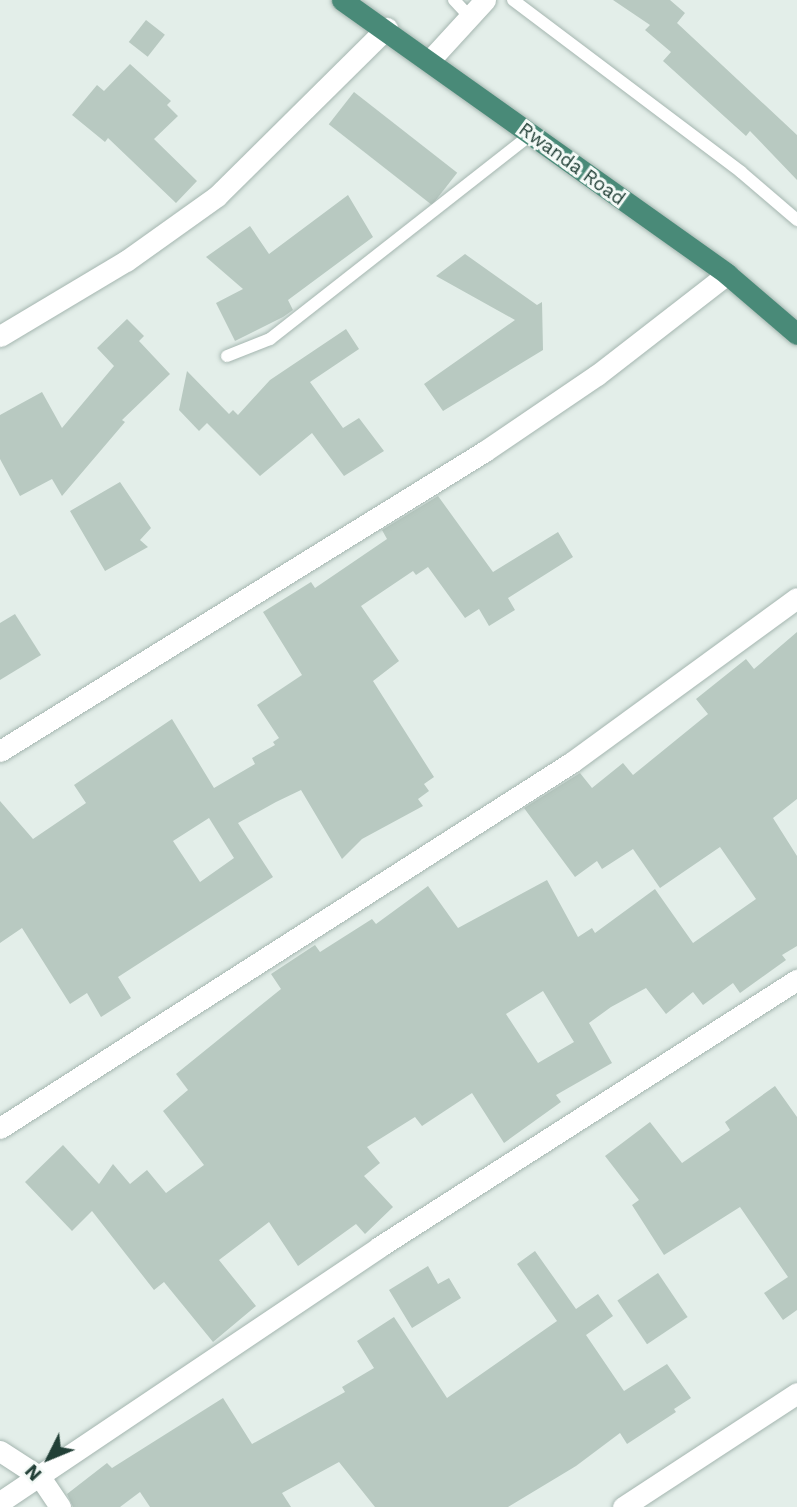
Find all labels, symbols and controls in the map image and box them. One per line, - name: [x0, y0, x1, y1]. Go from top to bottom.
- street label: Rwanda Road: [514, 118, 630, 210]
- north arrow: [14, 1423, 84, 1493]
- text: N: [20, 1460, 46, 1486]

